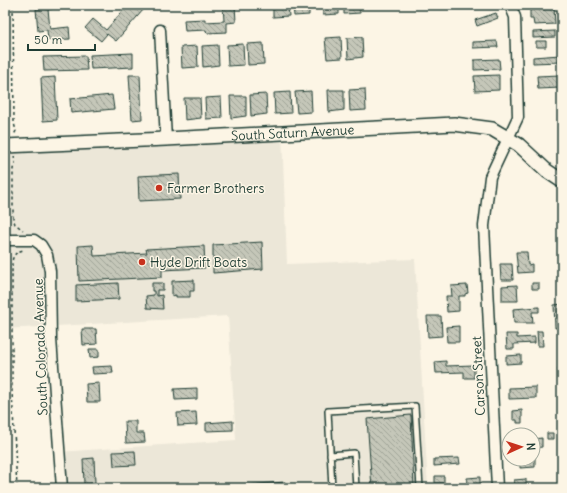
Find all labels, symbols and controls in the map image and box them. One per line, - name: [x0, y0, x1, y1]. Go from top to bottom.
- scale bar: [28, 26, 95, 52]
- text: 50 m: [34, 32, 63, 47]
- street label: South Saturn Avenue: [231, 121, 355, 145]
- place label: Farmer Brothers: [167, 180, 264, 197]
- marker: Farmer Brothers: [154, 183, 164, 193]
- place label: Hyde Drift Boats: [150, 254, 247, 271]
- marker: Hyde Drift Boats: [137, 257, 147, 267]
- street label: South Colorado Avenue: [30, 278, 51, 416]
- street label: Carson Street: [468, 335, 489, 416]
- north arrow: [501, 427, 541, 467]
- text: N: [524, 442, 538, 451]

